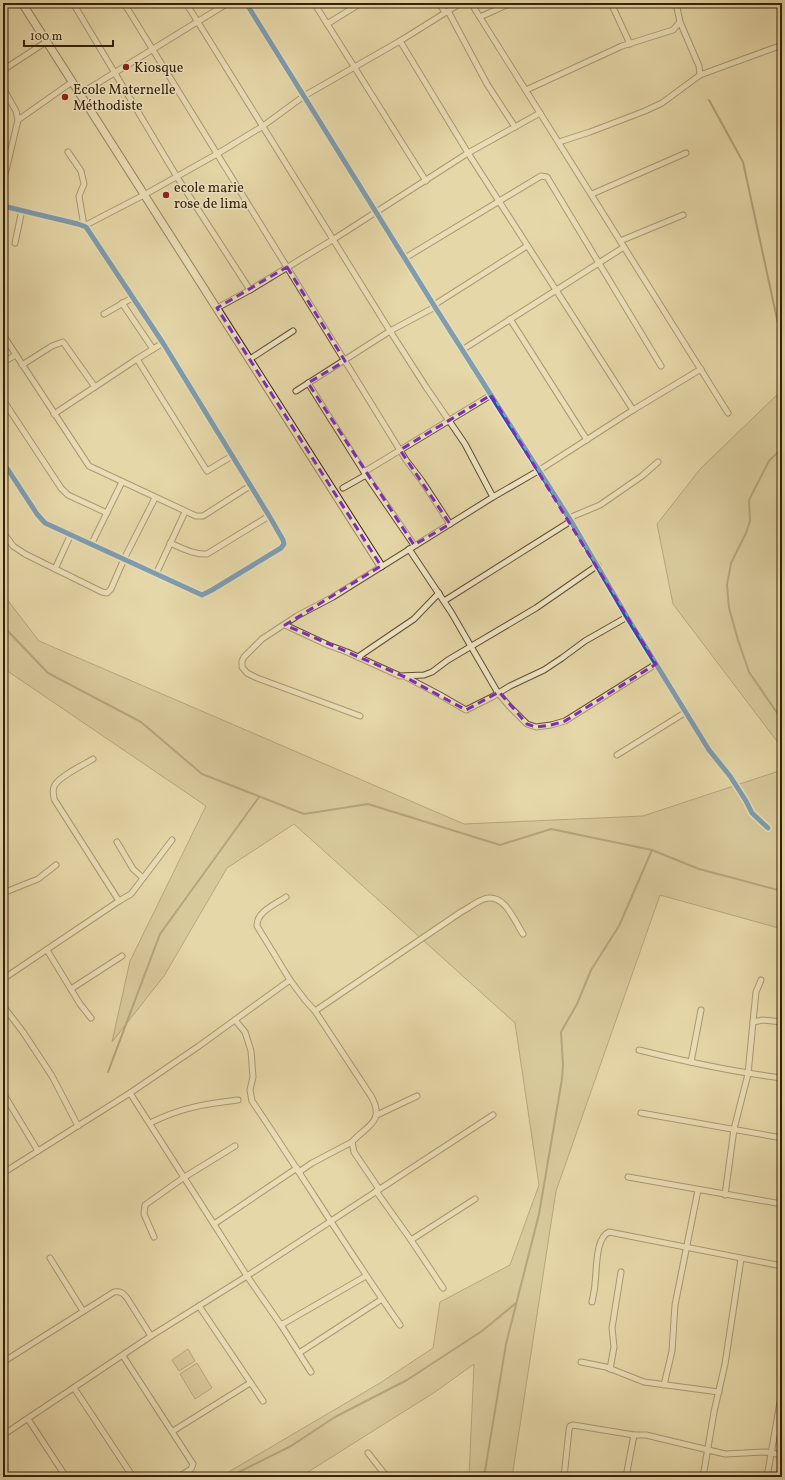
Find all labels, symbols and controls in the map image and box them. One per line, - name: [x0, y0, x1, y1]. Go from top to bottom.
- scale bar: [24, 22, 113, 48]
- text: 100 m: [30, 29, 63, 45]
- place label: Kiosque: [134, 59, 184, 78]
- marker: Kiosque: [121, 62, 131, 72]
- place label: Ecole Maternelle Méthodiste: [73, 81, 176, 116]
- marker: Ecole Maternelle Méthodiste: [60, 92, 70, 102]
- place label: ecole marie rose de lima: [174, 179, 248, 214]
- marker: ecole marie rose de lima: [161, 190, 171, 200]

